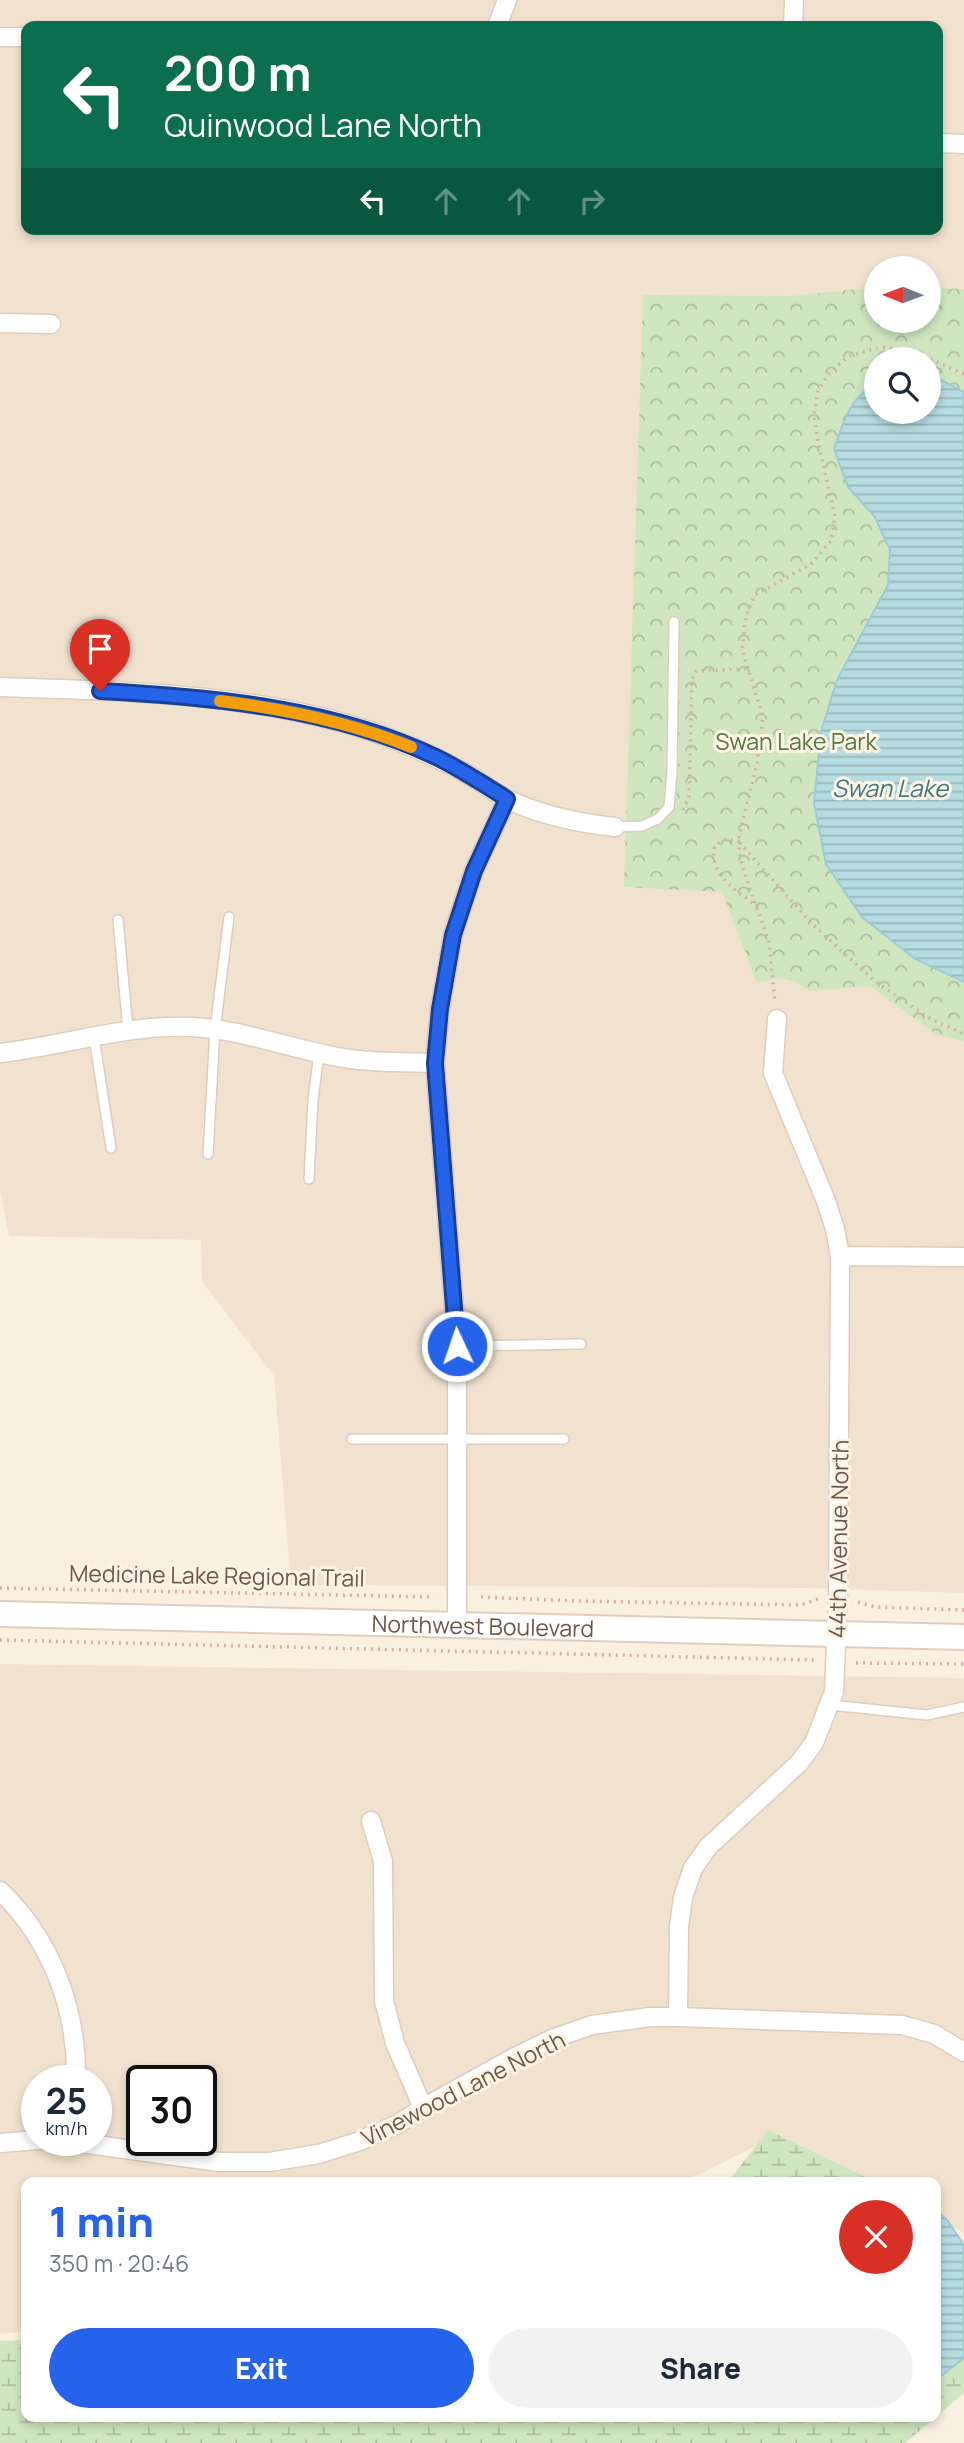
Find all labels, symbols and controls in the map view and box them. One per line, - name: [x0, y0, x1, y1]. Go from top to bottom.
- text: 200 m: [164, 39, 312, 106]
- icon: left: [49, 49, 140, 140]
- text: Quinwood Lane North: [164, 103, 482, 147]
- icon: left: [354, 182, 392, 220]
- icon: ahead: [427, 182, 465, 220]
- icon: ahead: [500, 182, 538, 220]
- icon: right: [573, 182, 611, 220]
- north arrow: [864, 256, 942, 332]
- map controls: [864, 256, 941, 424]
- button: search: [864, 347, 941, 424]
- pin: [70, 619, 130, 691]
- icon: arrive: [81, 630, 119, 668]
- park label: Swan Lake Park: [715, 725, 877, 757]
- water label: Swan Lake: [832, 771, 950, 804]
- position arrow: [420, 1309, 494, 1383]
- street label: 44th Avenue North: [820, 1439, 856, 1639]
- street label: Medicine Lake Regional Trail: [69, 1556, 365, 1594]
- street label: Northwest Boulevard: [371, 1607, 594, 1644]
- street label: Vinewood Lane North: [356, 2023, 570, 2153]
- speed limit sign: 30: [126, 2065, 217, 2156]
- text: 25: [46, 2077, 87, 2125]
- text: km/h: [46, 2116, 87, 2140]
- text: 1 min: [49, 2192, 154, 2250]
- button: close: [839, 2200, 913, 2274]
- text: 350 m · 20:46: [49, 2247, 189, 2279]
- button: Exit: [49, 2328, 474, 2408]
- button: Share: [488, 2328, 913, 2408]

